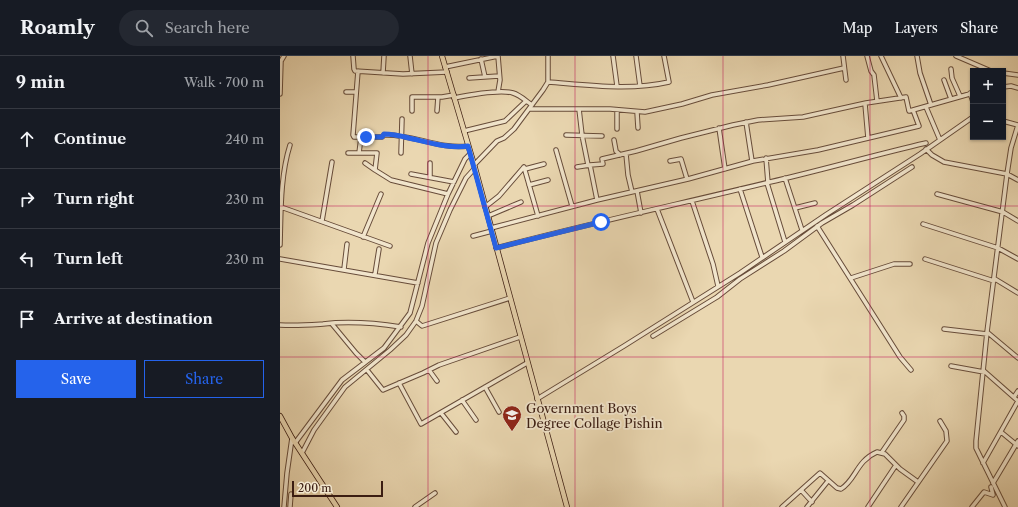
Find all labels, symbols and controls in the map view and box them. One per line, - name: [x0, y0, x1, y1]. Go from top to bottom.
- search box: [119, 10, 399, 46]
- text: Roamly: [20, 16, 95, 39]
- icon: search: [133, 17, 155, 39]
- text: Search here: [165, 18, 250, 37]
- text: Map: [842, 19, 872, 37]
- text: Layers: [894, 19, 938, 37]
- text: Share: [960, 19, 998, 37]
- map controls: [970, 68, 1006, 140]
- button: +: [970, 68, 1006, 104]
- text: 9 min: [16, 72, 65, 92]
- text: Walk · 700 m: [184, 74, 264, 90]
- button: −: [970, 104, 1006, 140]
- icon: ahead: [16, 128, 38, 150]
- route end: [357, 128, 375, 146]
- text: Continue: [54, 129, 126, 148]
- text: 240 m: [225, 131, 264, 147]
- icon: right: [16, 188, 38, 210]
- text: Turn right: [54, 189, 134, 208]
- text: 230 m: [226, 191, 264, 207]
- route start: [592, 213, 610, 231]
- icon: left: [16, 248, 38, 270]
- text: Turn left: [54, 249, 123, 268]
- text: 230 m: [226, 251, 264, 267]
- icon: arrive: [16, 308, 38, 330]
- text: Arrive at destination: [54, 309, 213, 328]
- button: Save: [16, 360, 136, 398]
- button: Share: [144, 360, 264, 398]
- place label: Government Boys Degree Collage Pishin: [526, 400, 663, 431]
- school or university icon: Government Boys Degree Collage Pishin: [501, 404, 523, 432]
- scale bar: [292, 479, 383, 498]
- text: 200 m: [298, 481, 331, 495]

